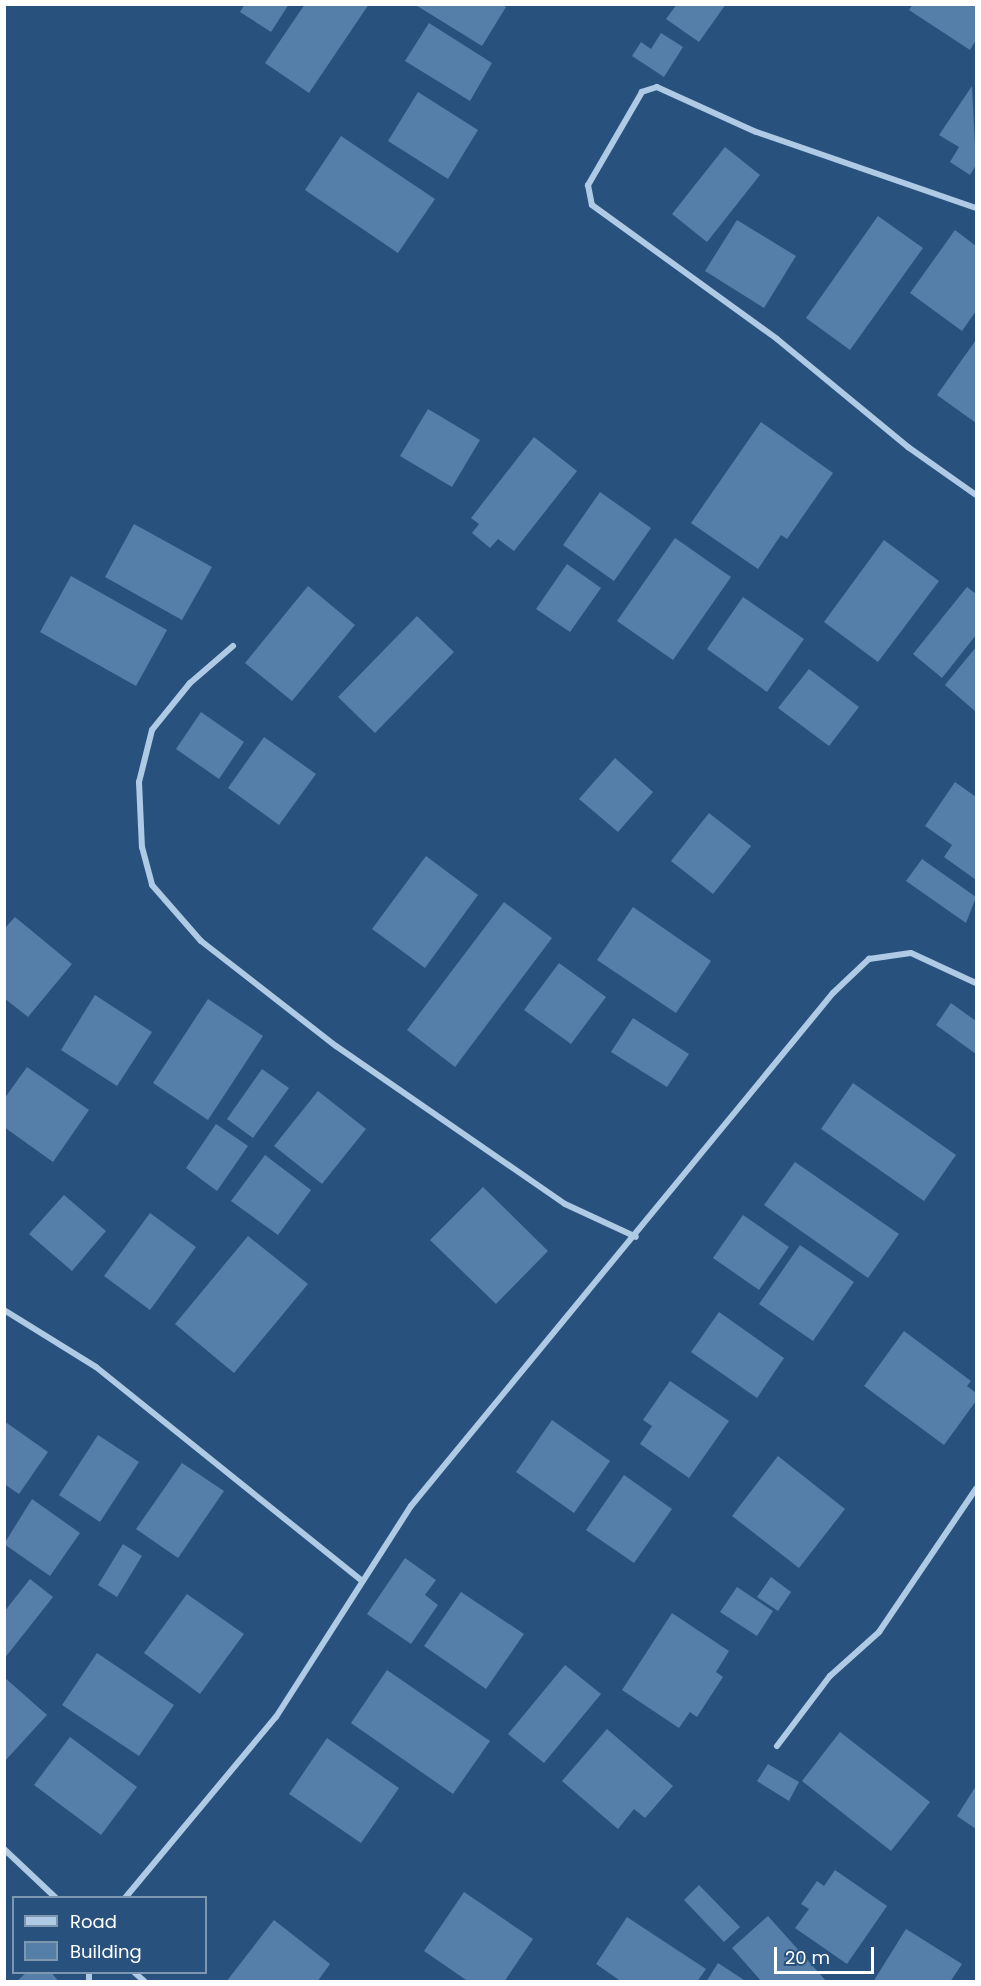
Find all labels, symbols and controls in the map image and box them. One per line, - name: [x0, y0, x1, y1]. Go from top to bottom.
- legend: [12, 1896, 207, 1974]
- text: Road: [70, 1909, 117, 1934]
- scale bar: [777, 1935, 878, 1973]
- text: Building: [70, 1939, 142, 1964]
- text: 20 m: [785, 1945, 830, 1970]

